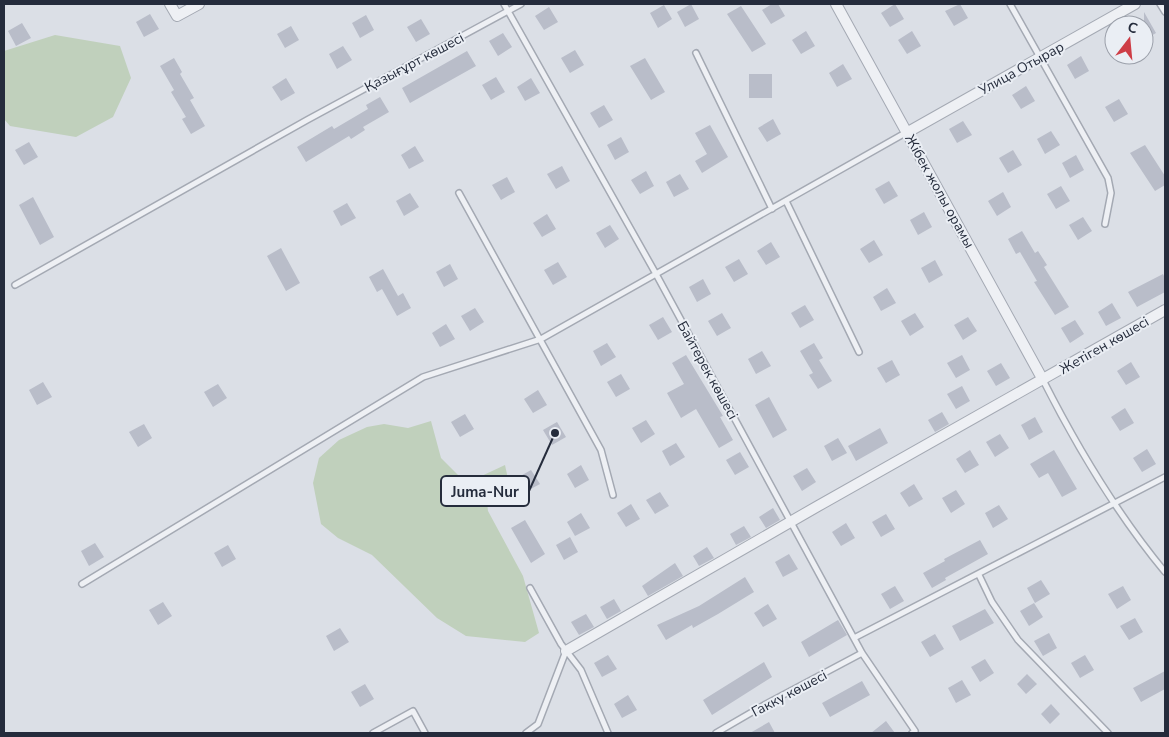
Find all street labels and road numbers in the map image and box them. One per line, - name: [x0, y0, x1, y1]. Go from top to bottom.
- street label: Қазығұрт көшесі: [361, 28, 467, 97]
- street label: Улица Отырар: [974, 37, 1067, 100]
- street label: Жібек жолы орамы: [900, 131, 979, 252]
- street label: Жетіген көшесі: [1056, 312, 1152, 379]
- street label: Байтерек көшесі: [673, 318, 742, 423]
- street label: Гакку көшесі: [748, 666, 830, 721]

